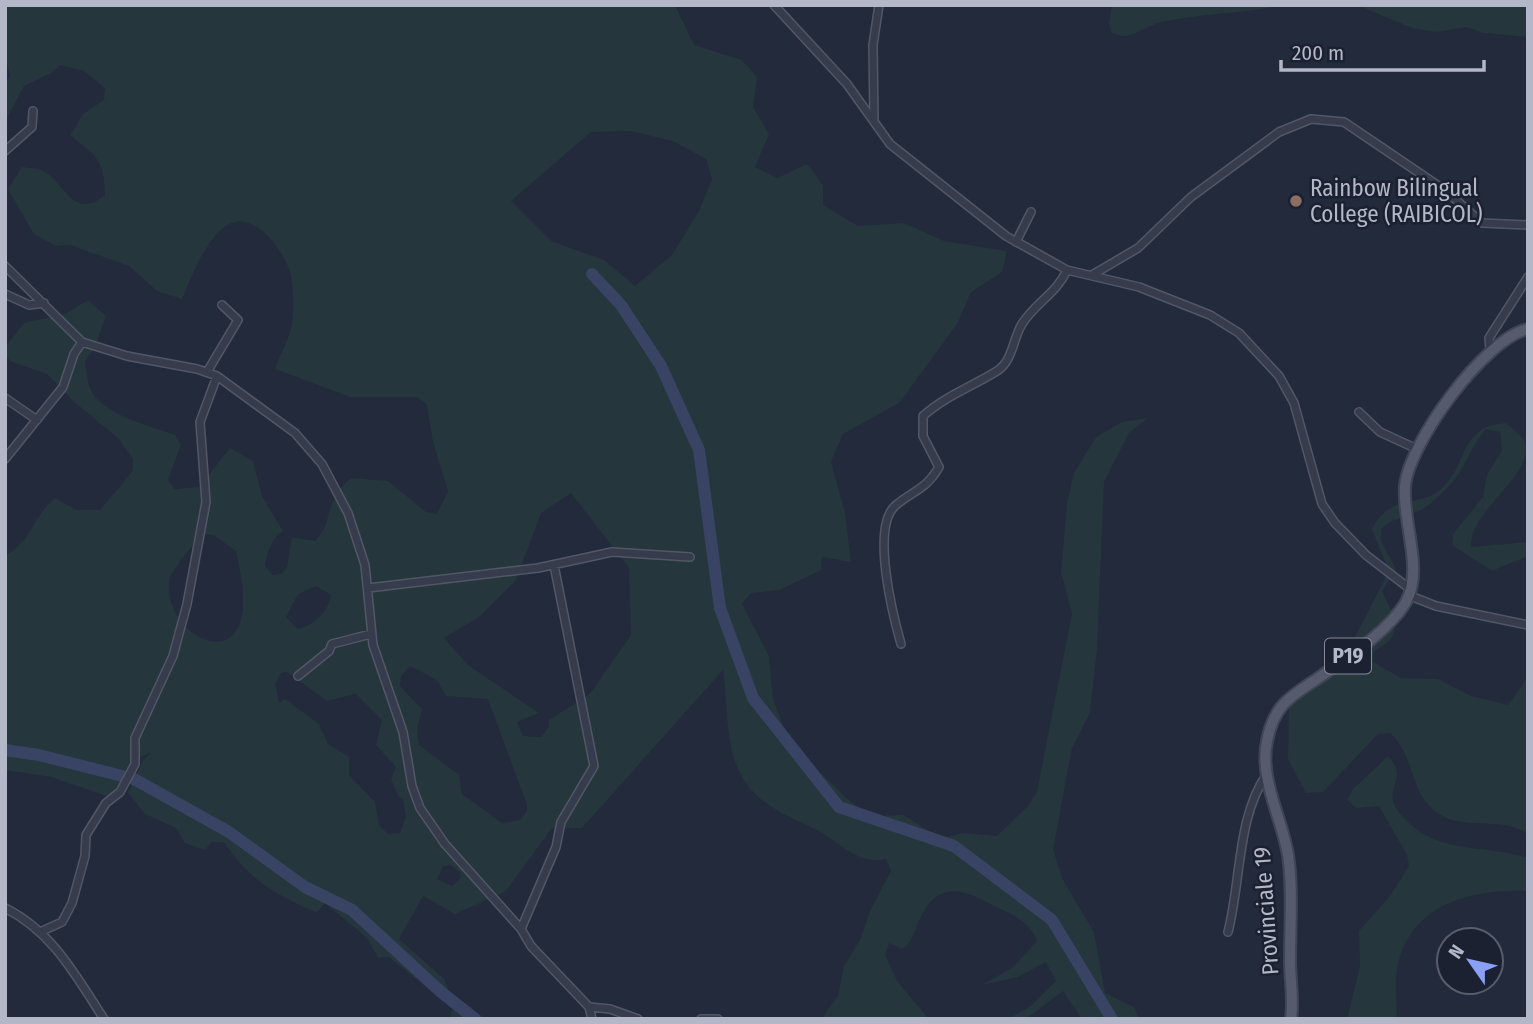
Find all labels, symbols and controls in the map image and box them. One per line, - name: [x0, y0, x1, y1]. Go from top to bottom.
- scale bar: [1281, 28, 1484, 72]
- text: 200 m: [1292, 40, 1344, 66]
- place label: Rainbow Bilingual College (RAIBICOL): [1310, 174, 1483, 228]
- marker: Rainbow Bilingual College (RAIBICOL): [1288, 193, 1304, 209]
- road number: P19: [1325, 638, 1371, 674]
- street label: Provinciale 19: [1248, 846, 1284, 976]
- north arrow: [1435, 926, 1505, 996]
- text: N: [1444, 941, 1469, 963]

